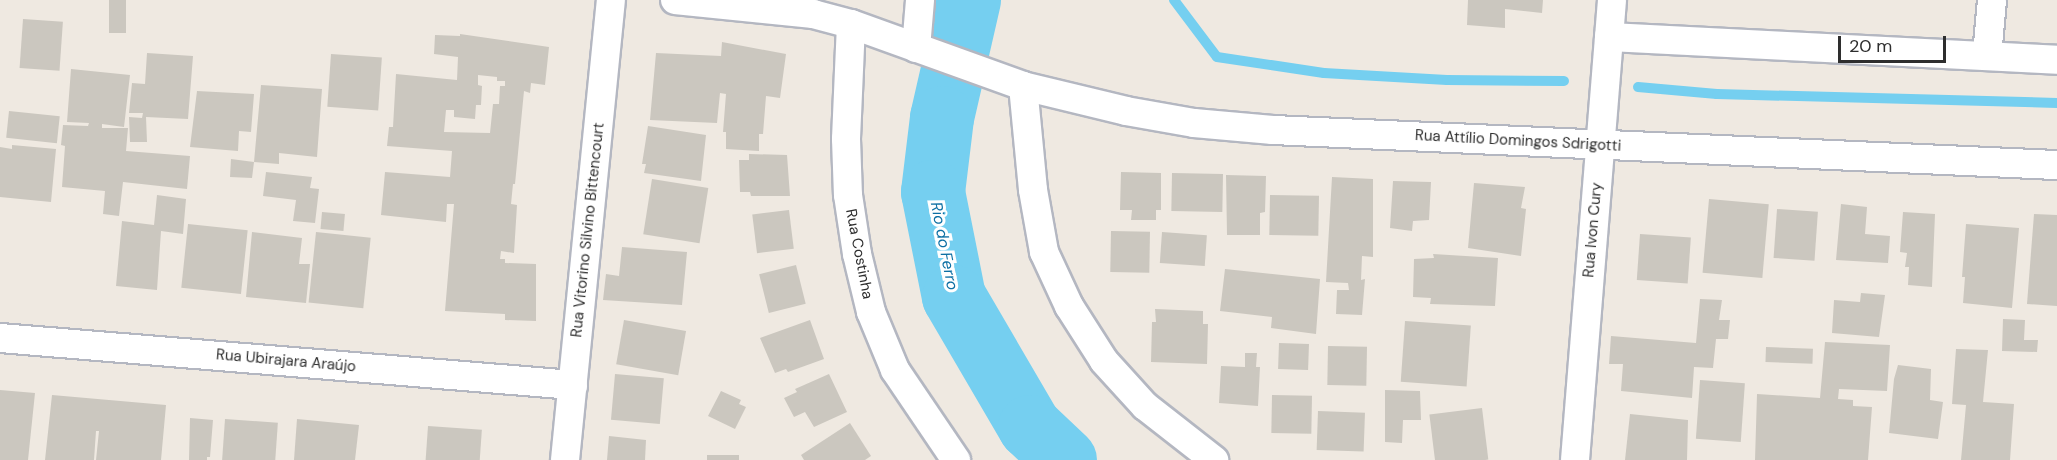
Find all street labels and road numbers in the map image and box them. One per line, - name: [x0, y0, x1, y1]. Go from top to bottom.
- street label: Rua Vitorino Silvino Bittencourt: [568, 122, 608, 338]
- street label: Rua Attílio Domingos Sdrigotti: [1414, 127, 1622, 155]
- street label: Rua Ivon Cury: [1580, 182, 1606, 278]
- street label: Rua Costinha: [841, 207, 877, 301]
- street label: Rua Ubirajara Araújo: [215, 346, 357, 376]

